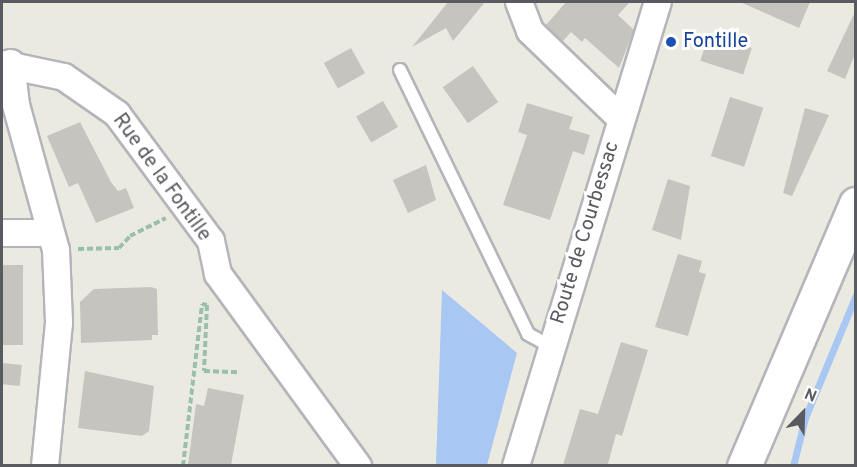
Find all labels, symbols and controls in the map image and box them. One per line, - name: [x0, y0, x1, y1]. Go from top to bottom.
- place label: Fontille: [683, 30, 748, 54]
- marker: Fontille: [664, 35, 678, 49]
- street label: Rue de la Fontille: [107, 109, 215, 247]
- street label: Route de Courbessac: [547, 139, 625, 327]
- north arrow: [773, 383, 833, 443]
- text: N: [801, 385, 819, 408]

